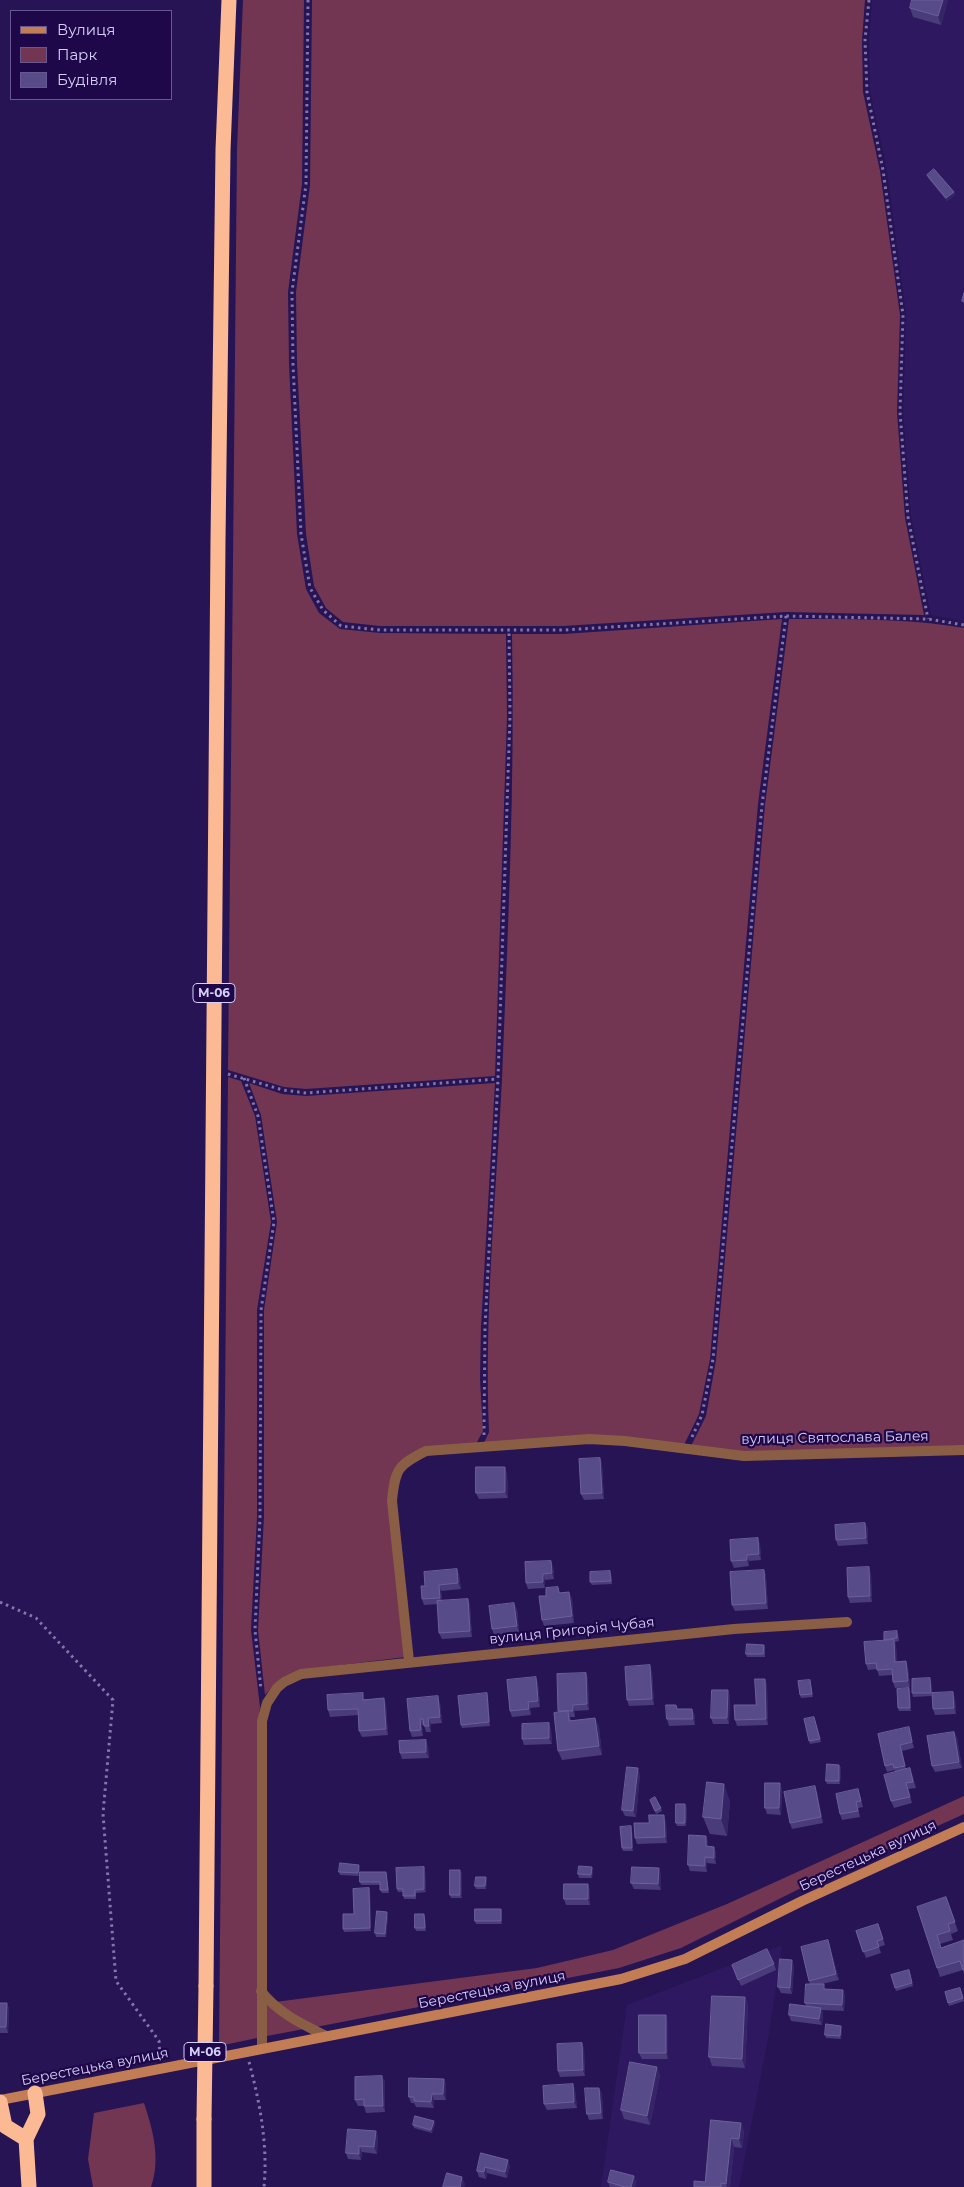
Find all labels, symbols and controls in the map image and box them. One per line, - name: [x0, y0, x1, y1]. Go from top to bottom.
- legend: [10, 10, 172, 100]
- text: Вулиця: [57, 20, 115, 39]
- text: Парк: [57, 45, 97, 64]
- text: Будівля: [57, 70, 117, 89]
- road number: М-06: [193, 984, 235, 1002]
- street label: вулиця Святослава Балея: [741, 1428, 929, 1448]
- street label: вулиця Григорія Чубая: [489, 1614, 655, 1648]
- street label: Берестецька вулиця: [797, 1817, 939, 1895]
- street label: Берестецька вулиця: [417, 1967, 567, 2013]
- road number: М-06: [184, 2042, 226, 2062]
- street label: Берестецька вулиця: [20, 2044, 170, 2090]

